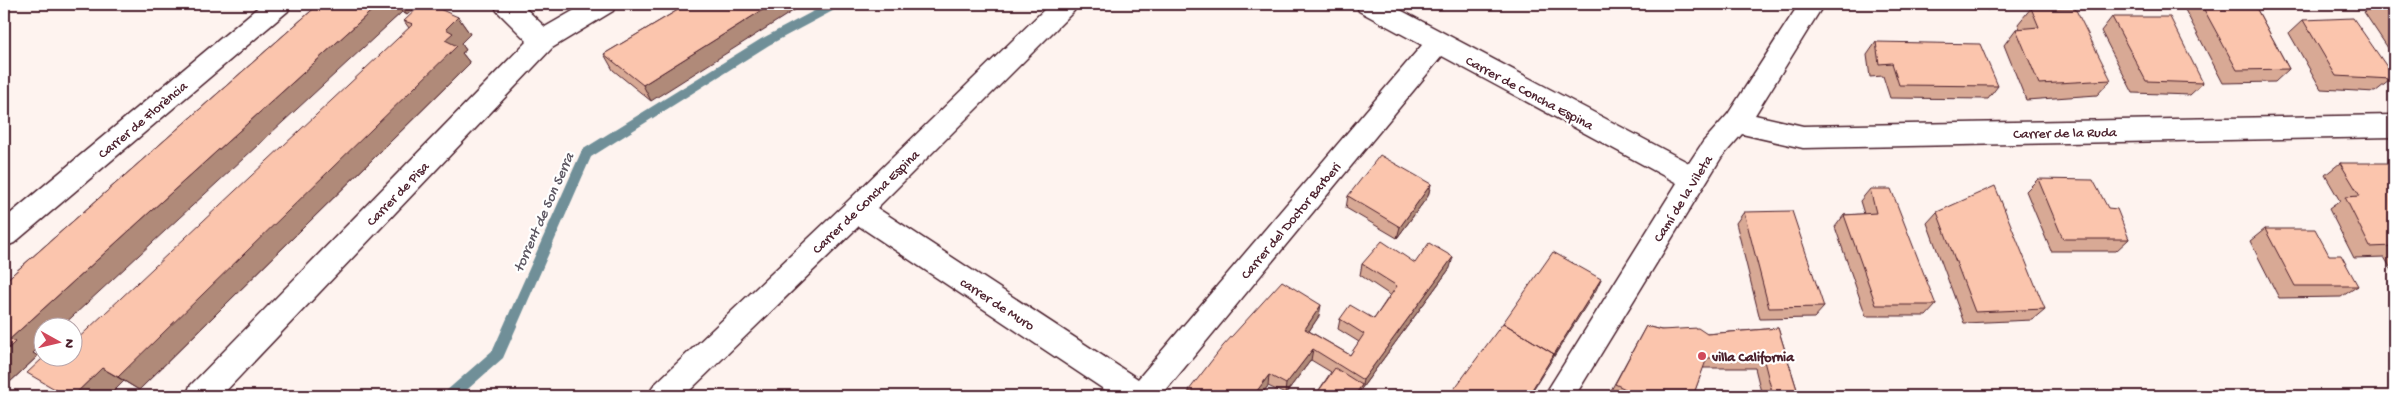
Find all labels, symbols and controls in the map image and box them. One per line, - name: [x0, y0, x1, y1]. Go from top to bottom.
- street label: Carrer de Concha Espina: [1462, 53, 1597, 136]
- street label: Carrer de Florència: [95, 78, 193, 163]
- street label: Carrer de la Ruda: [2013, 125, 2118, 144]
- street label: Carrer de Concha Espina: [810, 146, 925, 258]
- water label: torrent de Son Serra: [511, 149, 580, 275]
- street label: Camí de la Vileta: [1651, 152, 1718, 246]
- street label: Carrer de Pisa: [364, 158, 435, 231]
- street label: Carrer del Doctor Barberi: [1238, 160, 1346, 284]
- street label: carrer de Muro: [956, 275, 1037, 335]
- north arrow: [32, 318, 82, 368]
- text: N: [59, 338, 77, 349]
- marker: villa California: [1696, 350, 1708, 362]
- place label: villa California: [1711, 350, 1795, 367]

